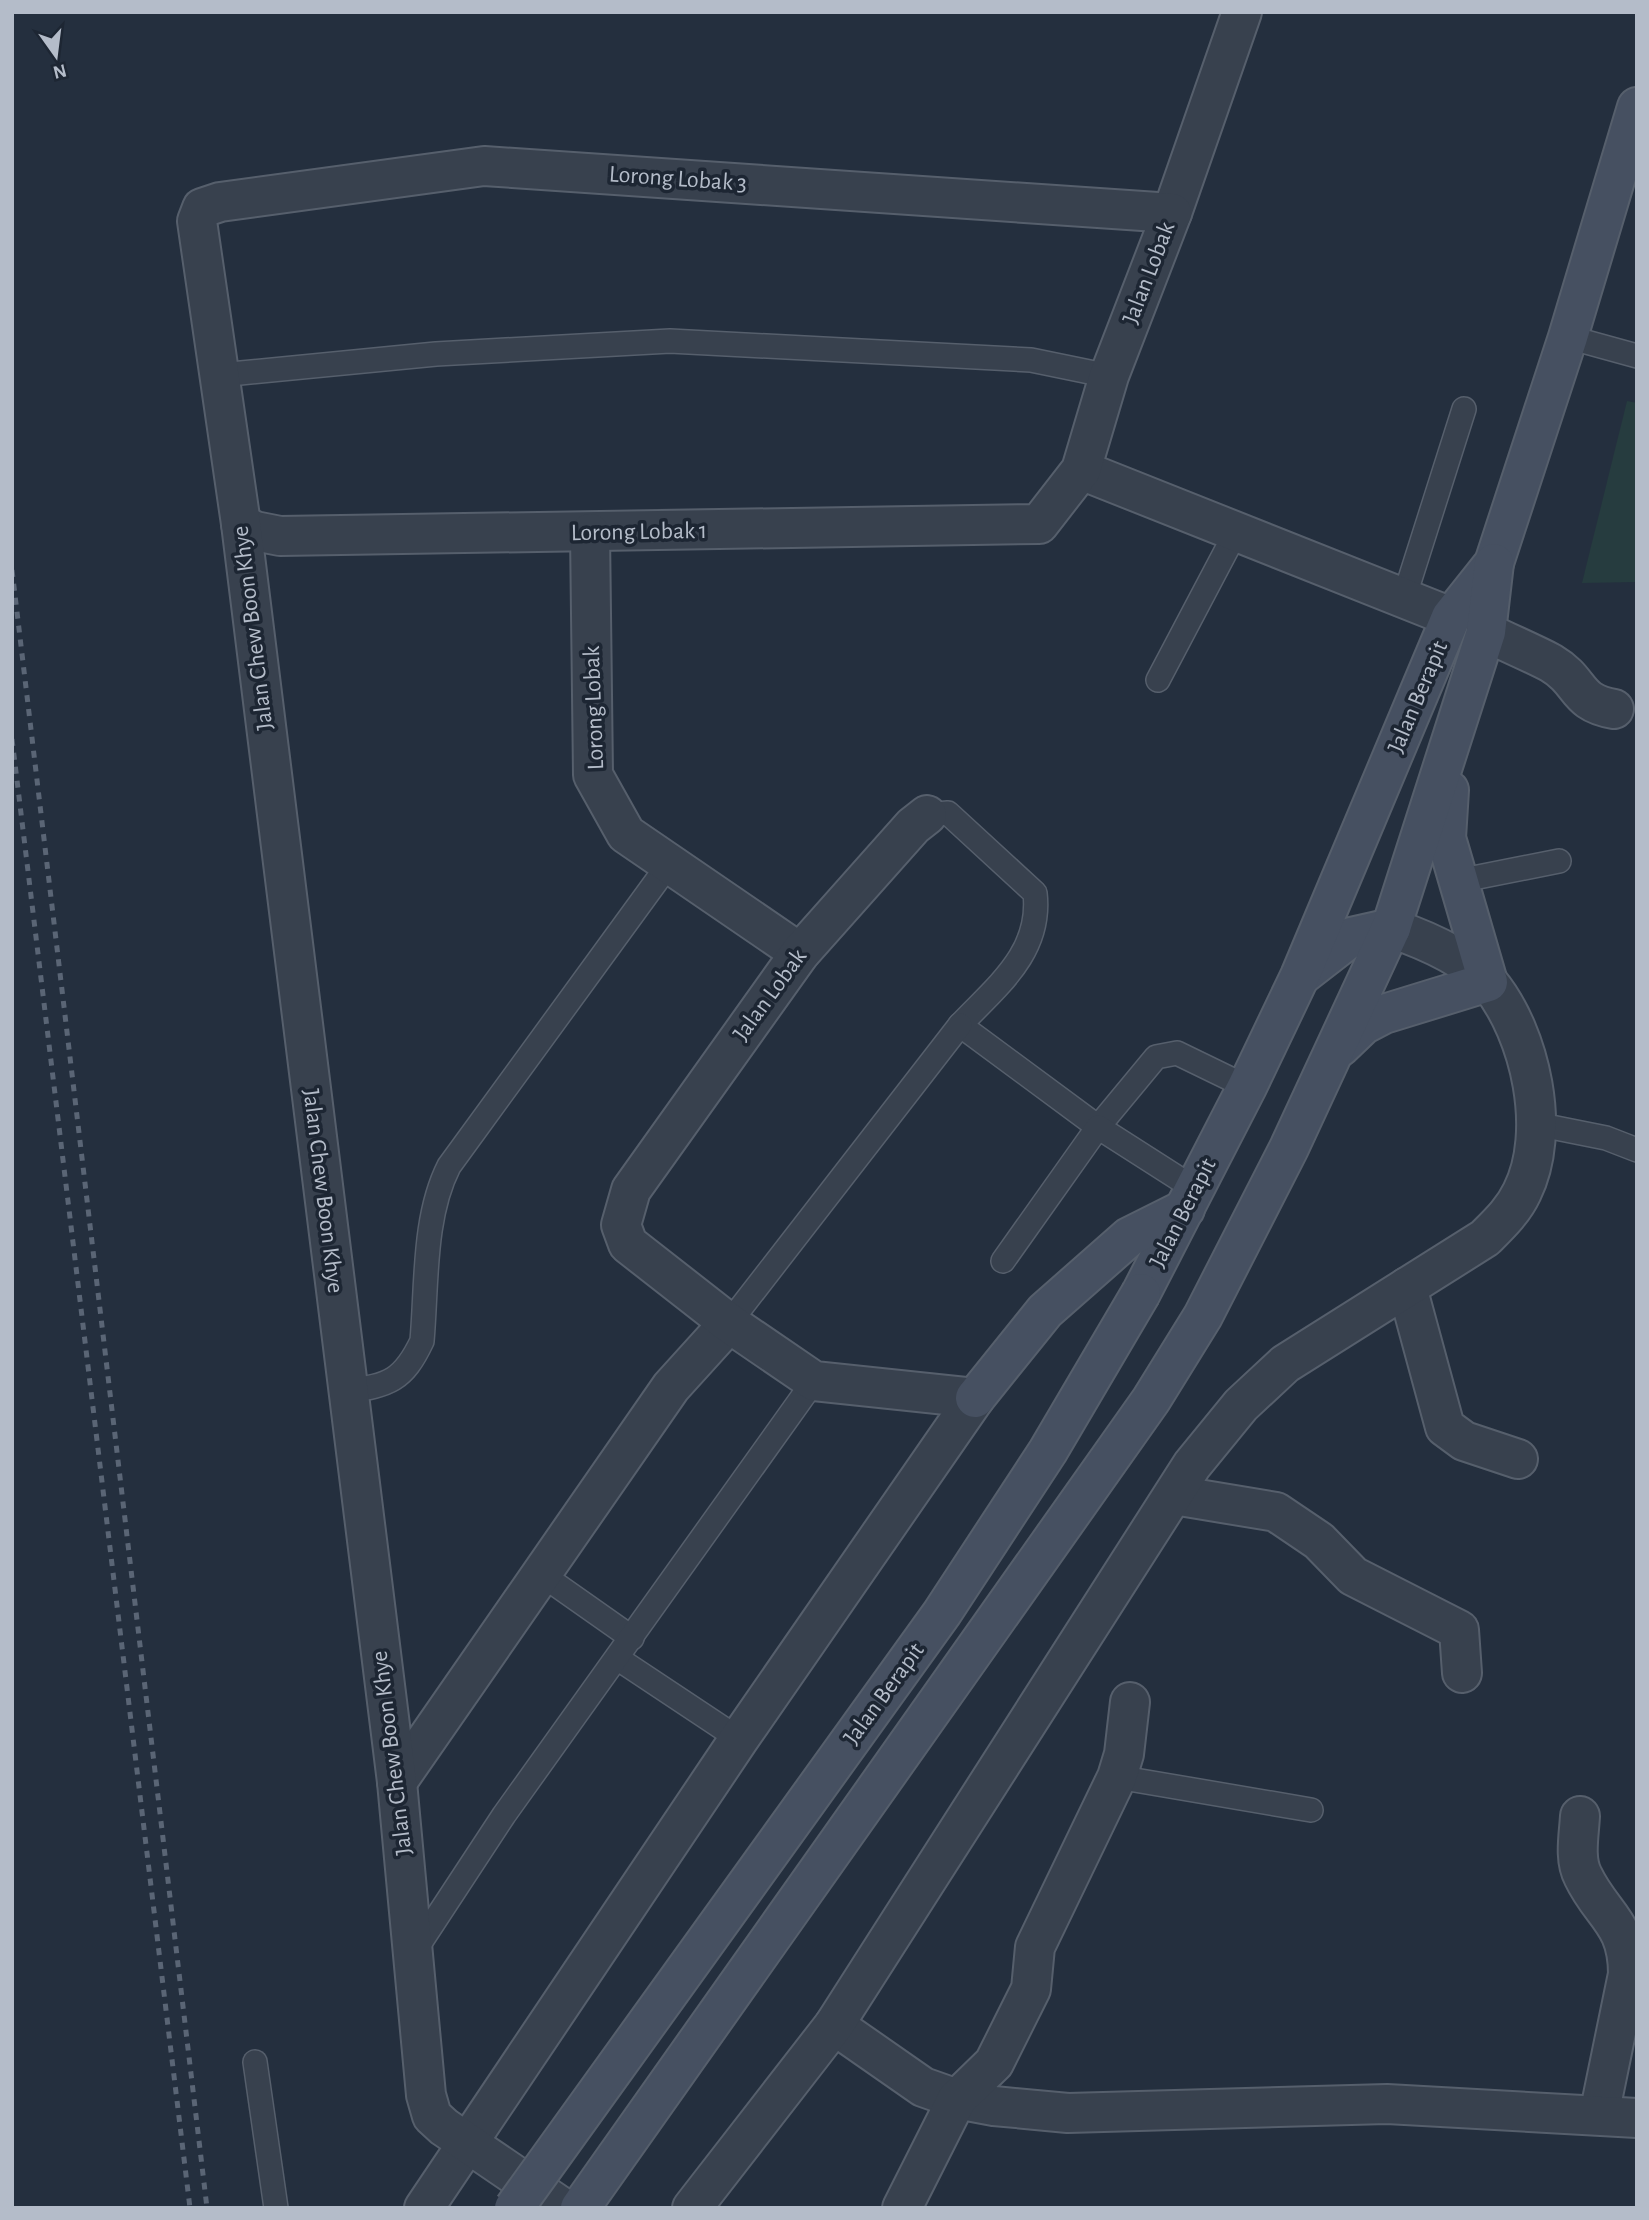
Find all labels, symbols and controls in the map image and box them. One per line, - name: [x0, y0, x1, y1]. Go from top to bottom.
- north arrow: [21, 21, 91, 91]
- text: N: [51, 60, 68, 82]
- street label: Lorong Lobak 3: [608, 162, 748, 196]
- street label: Jalan Lobak: [1119, 219, 1179, 327]
- street label: Lorong Lobak 1: [571, 519, 707, 545]
- street label: Jalan Chew Boon Khye: [229, 524, 277, 732]
- street label: Jalan Berapit: [1384, 637, 1452, 757]
- street label: Lorong Lobak: [580, 645, 608, 771]
- street label: Jalan Lobak: [729, 945, 811, 1045]
- street label: Jalan Chew Boon Khye: [299, 1087, 347, 1295]
- street label: Jalan Berapit: [1145, 1154, 1221, 1272]
- street label: Jalan Berapit: [839, 1638, 929, 1749]
- street label: Jalan Chew Boon Khye: [368, 1649, 416, 1857]

